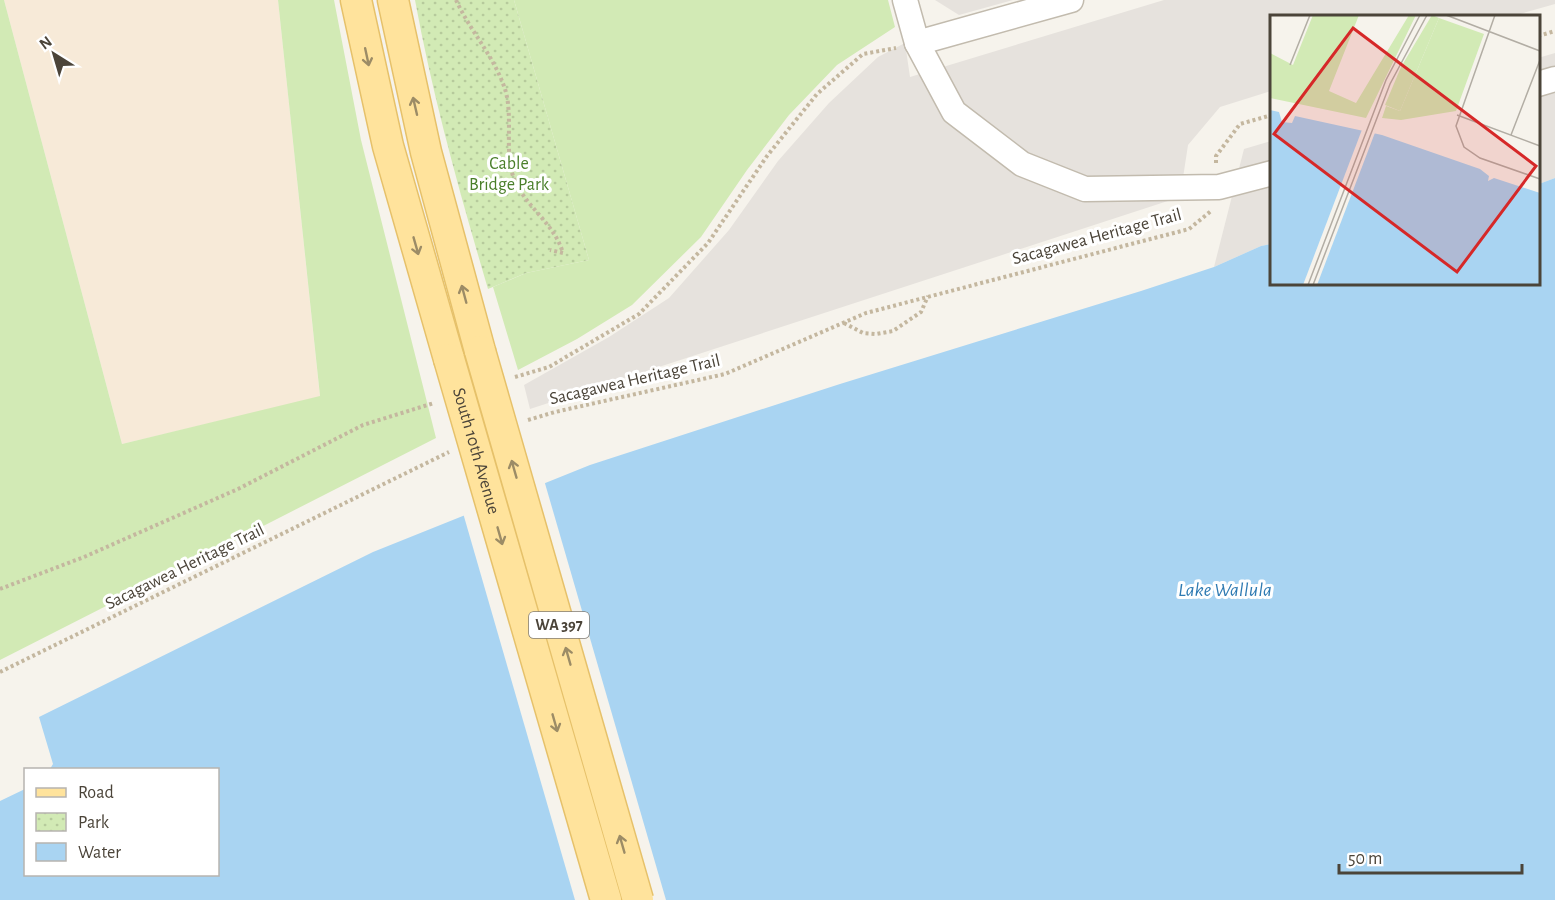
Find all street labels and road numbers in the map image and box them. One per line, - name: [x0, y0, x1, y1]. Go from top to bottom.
- street label: Sacagawea Heritage Trail: [1010, 206, 1184, 268]
- street label: Sacagawea Heritage Trail: [548, 352, 722, 408]
- street label: South 10th Avenue: [449, 386, 503, 516]
- street label: Sacagawea Heritage Trail: [103, 521, 267, 613]
- road number: WA 397: [529, 612, 589, 638]

